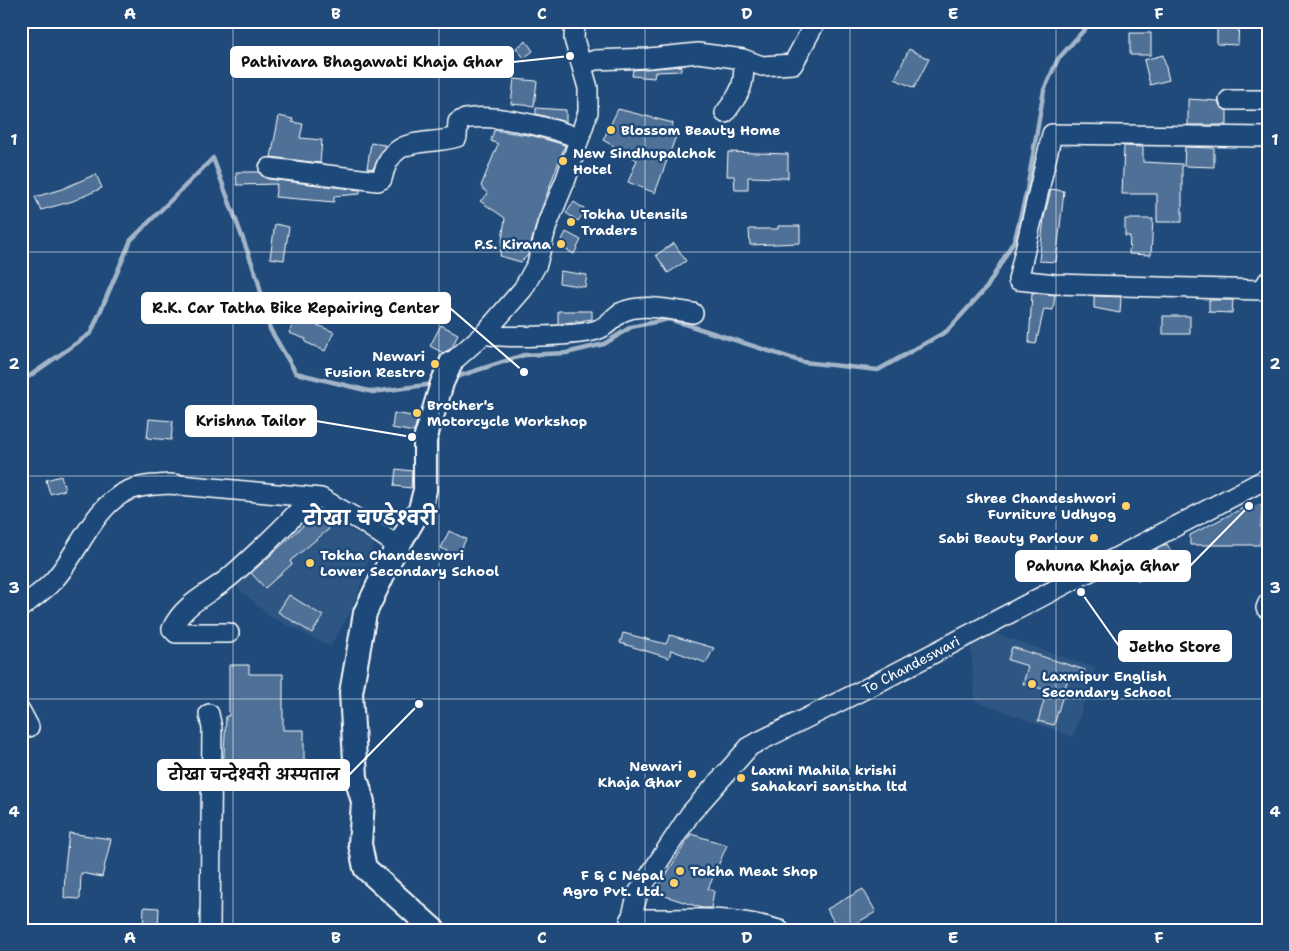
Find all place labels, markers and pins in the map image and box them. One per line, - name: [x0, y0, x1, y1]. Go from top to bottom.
- callout: Pathivara Bhagawati Khaja Ghar: [231, 47, 513, 77]
- place label: Blossom Beauty Home: [621, 121, 780, 139]
- marker: Blossom Beauty Home: [605, 124, 617, 136]
- place label: New Sindhupalchok Hotel: [573, 144, 716, 178]
- marker: New Sindhupalchok Hotel: [557, 155, 569, 167]
- place label: Tokha Utensils Traders: [581, 205, 688, 239]
- marker: Tokha Utensils Traders: [565, 216, 577, 228]
- place label: P.S. Kirana: [474, 235, 551, 253]
- marker: P.S. Kirana: [555, 238, 567, 250]
- callout: R.K. Car Tatha Bike Repairing Center: [142, 293, 450, 323]
- place label: Newari Fusion Restro: [325, 347, 425, 381]
- marker: Newari Fusion Restro: [429, 358, 441, 370]
- place label: Brother's Motorcycle Workshop: [427, 396, 587, 430]
- callout: Krishna Tailor: [186, 406, 316, 436]
- marker: Brother's Motorcycle Workshop: [411, 407, 423, 419]
- place label: Shree Chandeshwori Furniture Udhyog: [966, 489, 1116, 523]
- marker: Shree Chandeshwori Furniture Udhyog: [1120, 500, 1132, 512]
- place label: Sabi Beauty Parlour: [939, 529, 1084, 547]
- marker: Sabi Beauty Parlour: [1088, 532, 1100, 544]
- place label: Tokha Chandeswori Lower Secondary School: [320, 546, 499, 580]
- callout: Pahuna Khaja Ghar: [1016, 551, 1190, 581]
- marker: Tokha Chandeswori Lower Secondary School: [304, 557, 316, 569]
- callout: Jetho Store: [1119, 631, 1231, 661]
- place label: Laxmipur English Secondary School: [1042, 667, 1171, 701]
- marker: Laxmipur English Secondary School: [1026, 678, 1038, 690]
- place label: Newari Khaja Ghar: [598, 757, 682, 791]
- callout: टोखा चन्देश्वरी अस्पताल: [158, 760, 349, 790]
- place label: Laxmi Mahila krishi Sahakari sanstha ltd: [751, 761, 907, 795]
- marker: Newari Khaja Ghar: [686, 768, 698, 780]
- marker: Laxmi Mahila krishi Sahakari sanstha ltd: [735, 772, 747, 784]
- place label: Tokha Meat Shop: [690, 862, 818, 880]
- marker: Tokha Meat Shop: [674, 865, 686, 877]
- place label: F & C Nepal Agro Pvt. Ltd.: [562, 866, 664, 900]
- marker: F & C Nepal Agro Pvt. Ltd.: [668, 877, 680, 889]

